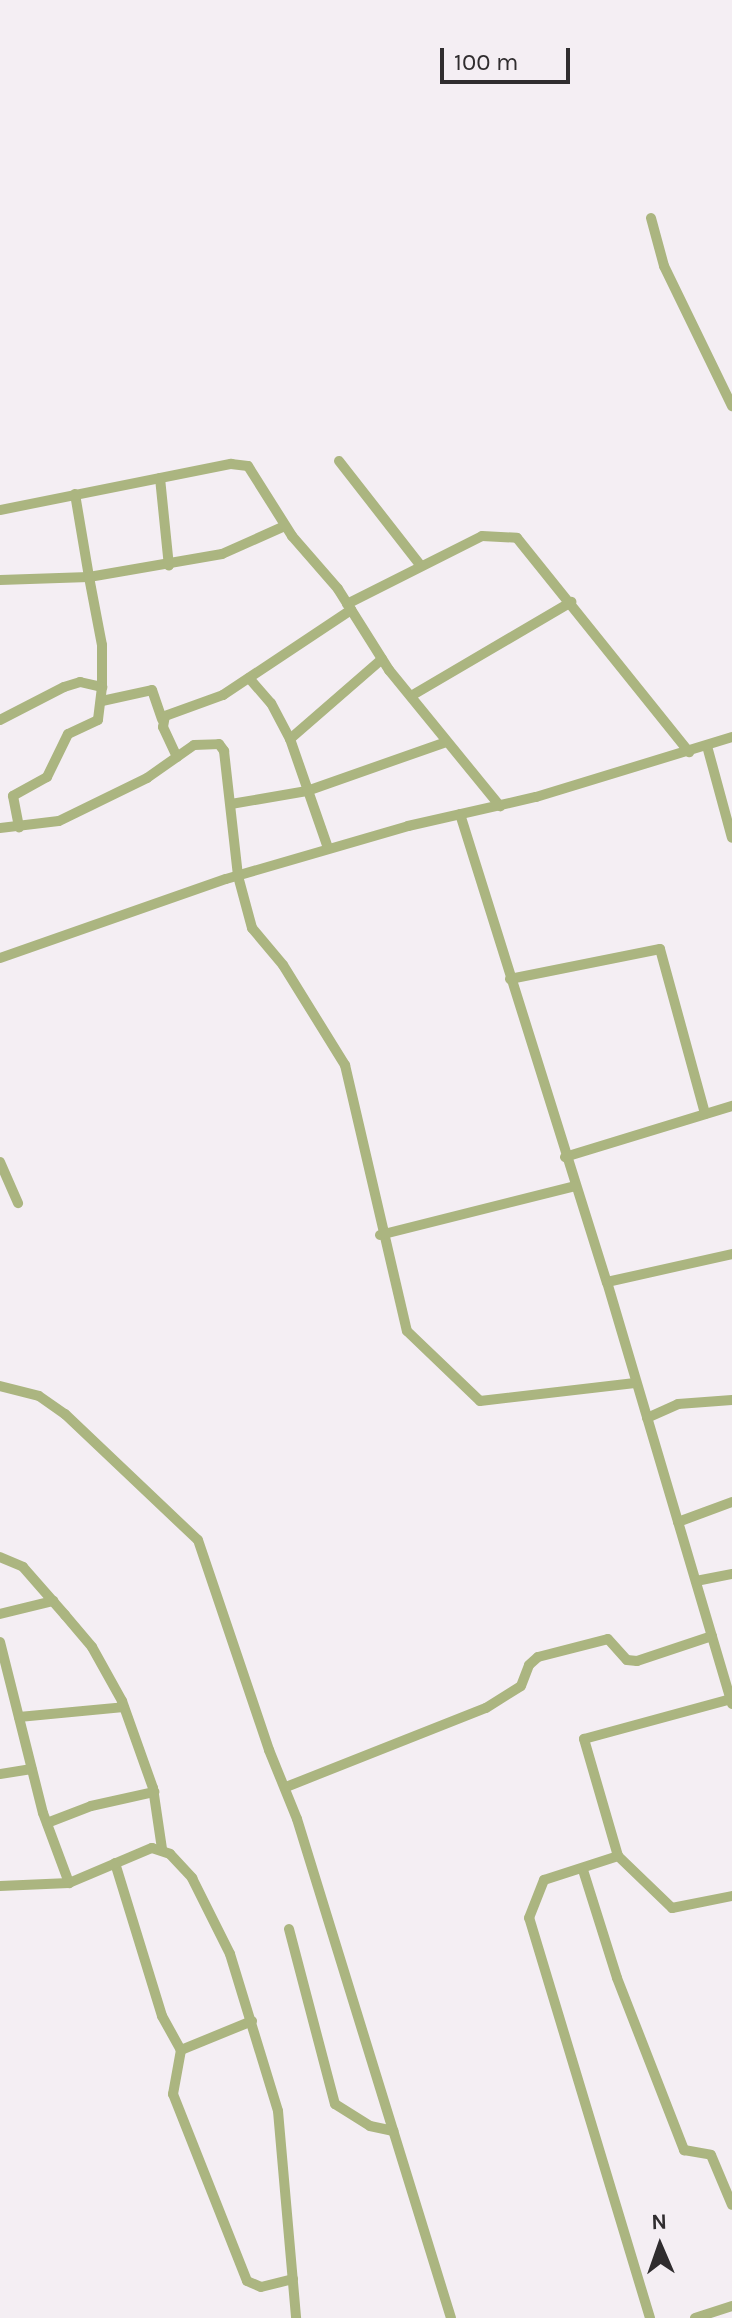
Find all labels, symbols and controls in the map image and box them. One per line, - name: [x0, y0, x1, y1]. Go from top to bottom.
- scale bar: [444, 32, 574, 82]
- text: 100 m: [454, 48, 519, 76]
- north arrow: [620, 2206, 700, 2286]
- text: N: [651, 2209, 668, 2235]

